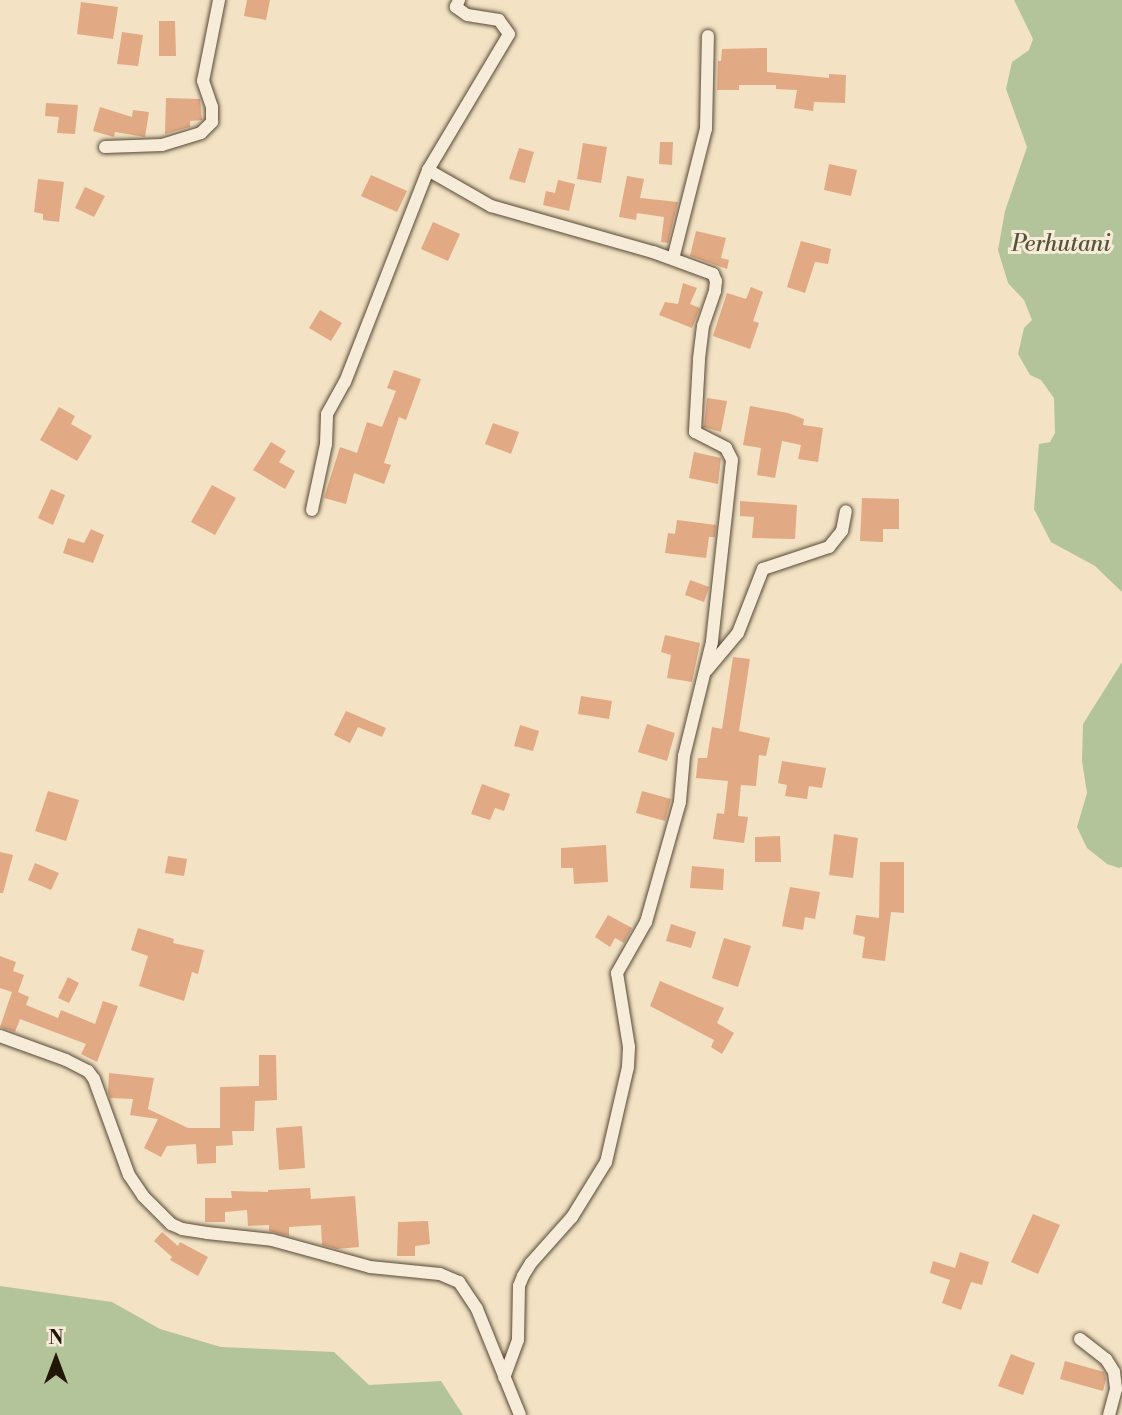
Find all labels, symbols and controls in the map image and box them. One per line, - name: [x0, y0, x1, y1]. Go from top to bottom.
- park label: Perhutani: [1011, 230, 1111, 258]
- north arrow: [21, 1324, 91, 1394]
- text: N: [48, 1326, 64, 1350]

